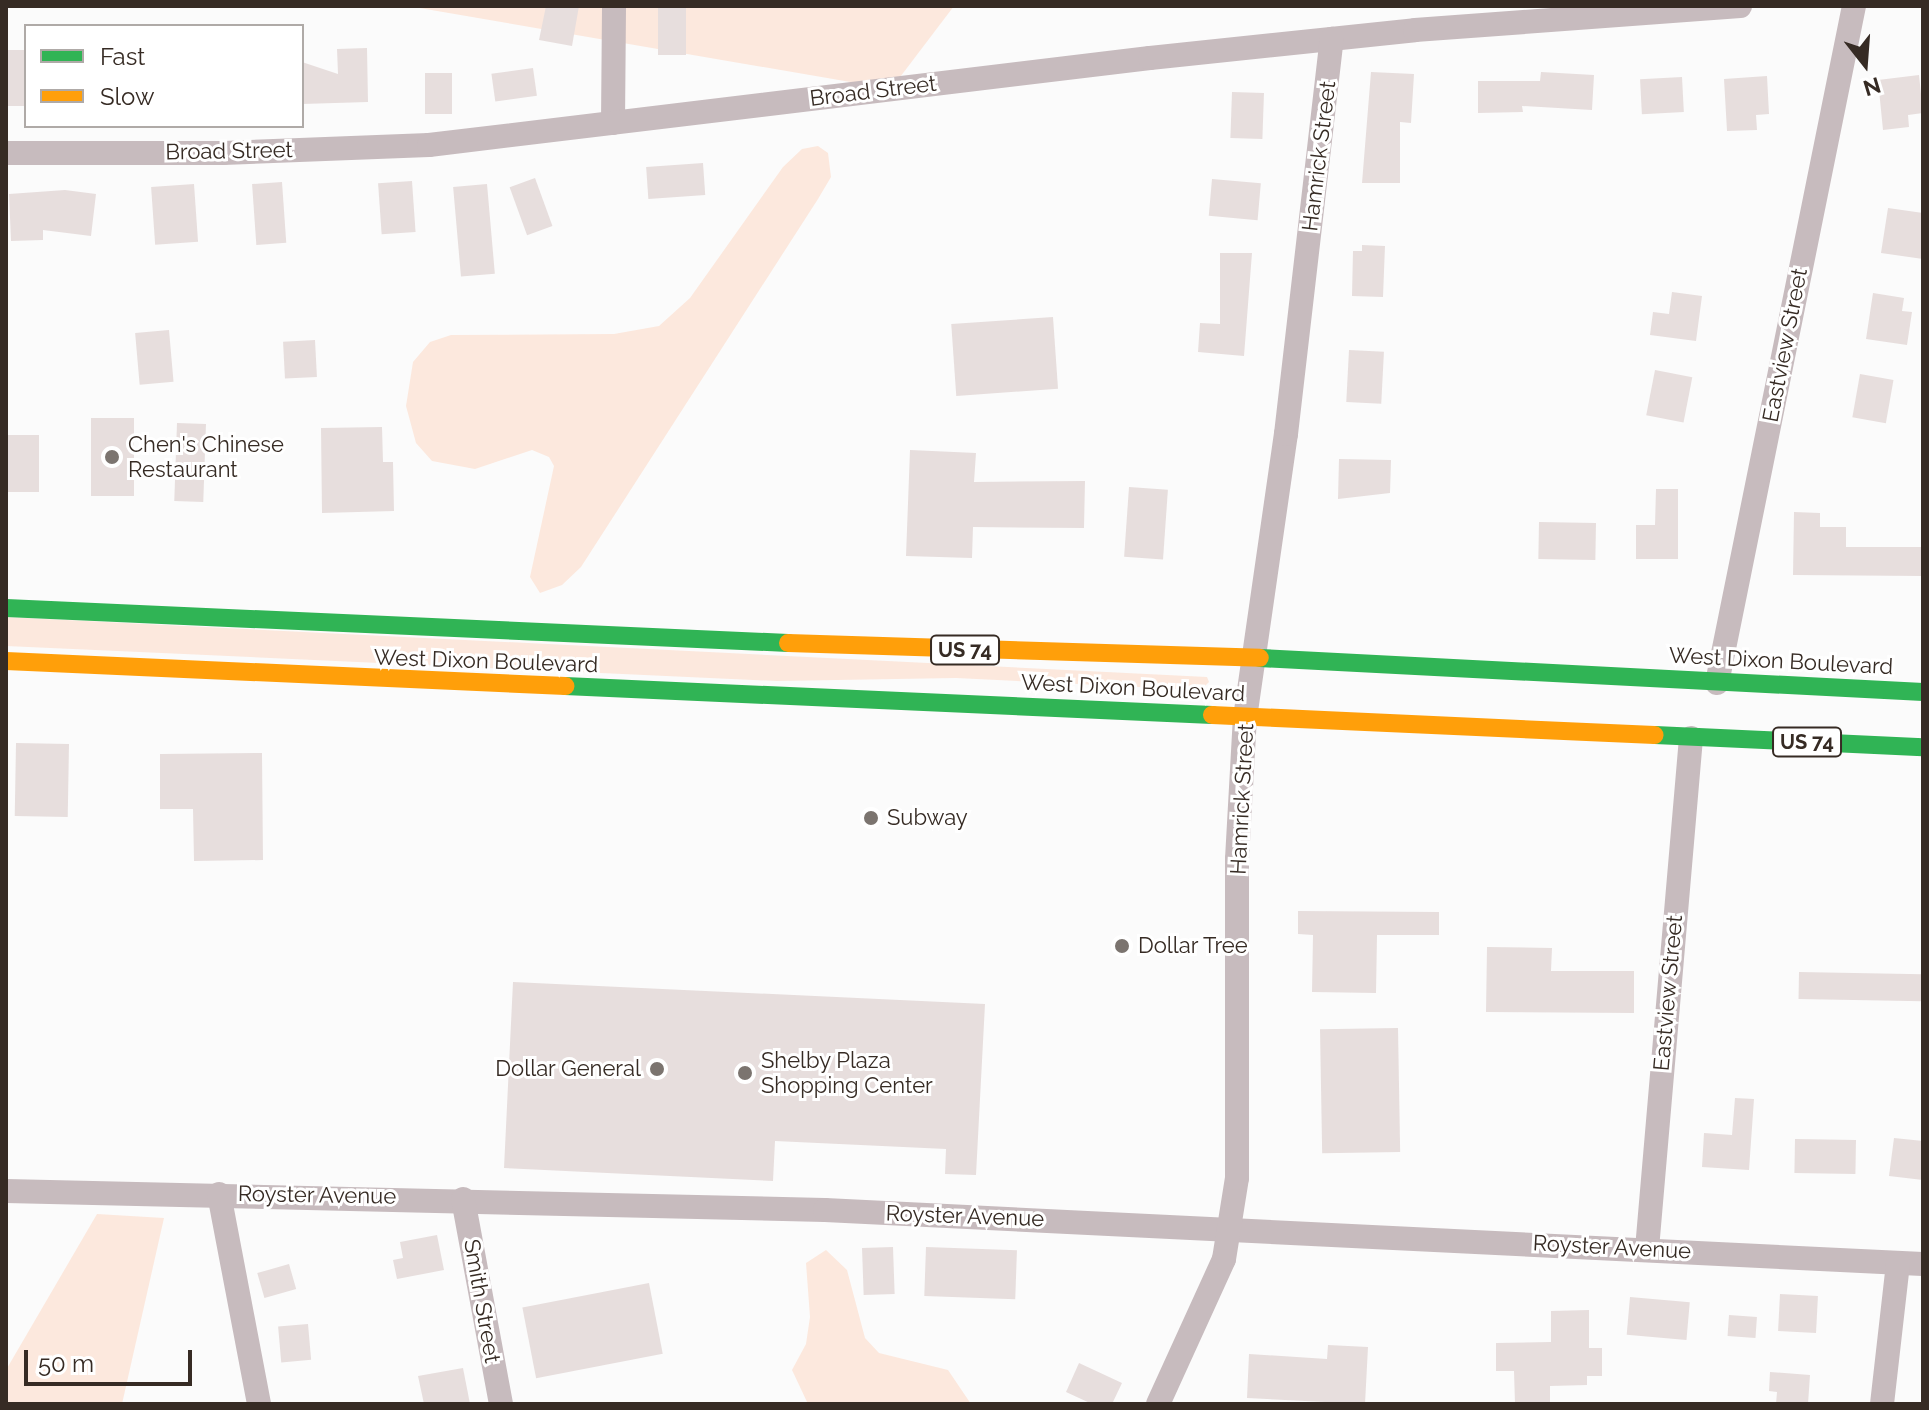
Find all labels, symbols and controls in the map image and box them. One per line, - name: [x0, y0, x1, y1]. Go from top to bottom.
- legend: [24, 24, 304, 128]
- north arrow: [1825, 24, 1905, 104]
- text: Fast: [100, 42, 145, 71]
- street label: Broad Street: [808, 70, 938, 112]
- text: N: [1860, 72, 1884, 102]
- street label: Hamrick Street: [1297, 79, 1341, 233]
- text: Slow: [100, 82, 154, 111]
- street label: Broad Street: [165, 137, 293, 165]
- street label: Eastview Street: [1757, 265, 1813, 425]
- place label: Chen's Chinese Restaurant: [128, 431, 284, 482]
- marker: Chen's Chinese Restaurant: [103, 448, 121, 466]
- road number: US 74: [929, 634, 1001, 666]
- street label: West Dixon Boulevard: [1668, 642, 1894, 680]
- street label: West Dixon Boulevard: [373, 644, 599, 678]
- street label: West Dixon Boulevard: [1020, 669, 1246, 707]
- street label: Hamrick Street: [1225, 723, 1259, 875]
- road number: US 74: [1771, 726, 1843, 758]
- place label: Subway: [887, 805, 968, 831]
- marker: Subway: [862, 809, 880, 827]
- street label: Eastview Street: [1648, 914, 1688, 1072]
- place label: Dollar Tree: [1138, 933, 1249, 959]
- marker: Dollar Tree: [1113, 937, 1131, 955]
- place label: Shelby Plaza Shopping Center: [761, 1047, 933, 1098]
- place label: Dollar General: [495, 1056, 641, 1082]
- marker: Dollar General: [648, 1060, 666, 1078]
- marker: Shelby Plaza Shopping Center: [736, 1064, 754, 1082]
- street label: Royster Avenue: [237, 1180, 397, 1210]
- street label: Royster Avenue: [885, 1200, 1045, 1232]
- street label: Royster Avenue: [1532, 1230, 1692, 1264]
- street label: Smith Street: [458, 1237, 506, 1365]
- scale bar: [28, 1334, 196, 1384]
- text: 50 m: [38, 1349, 94, 1378]

